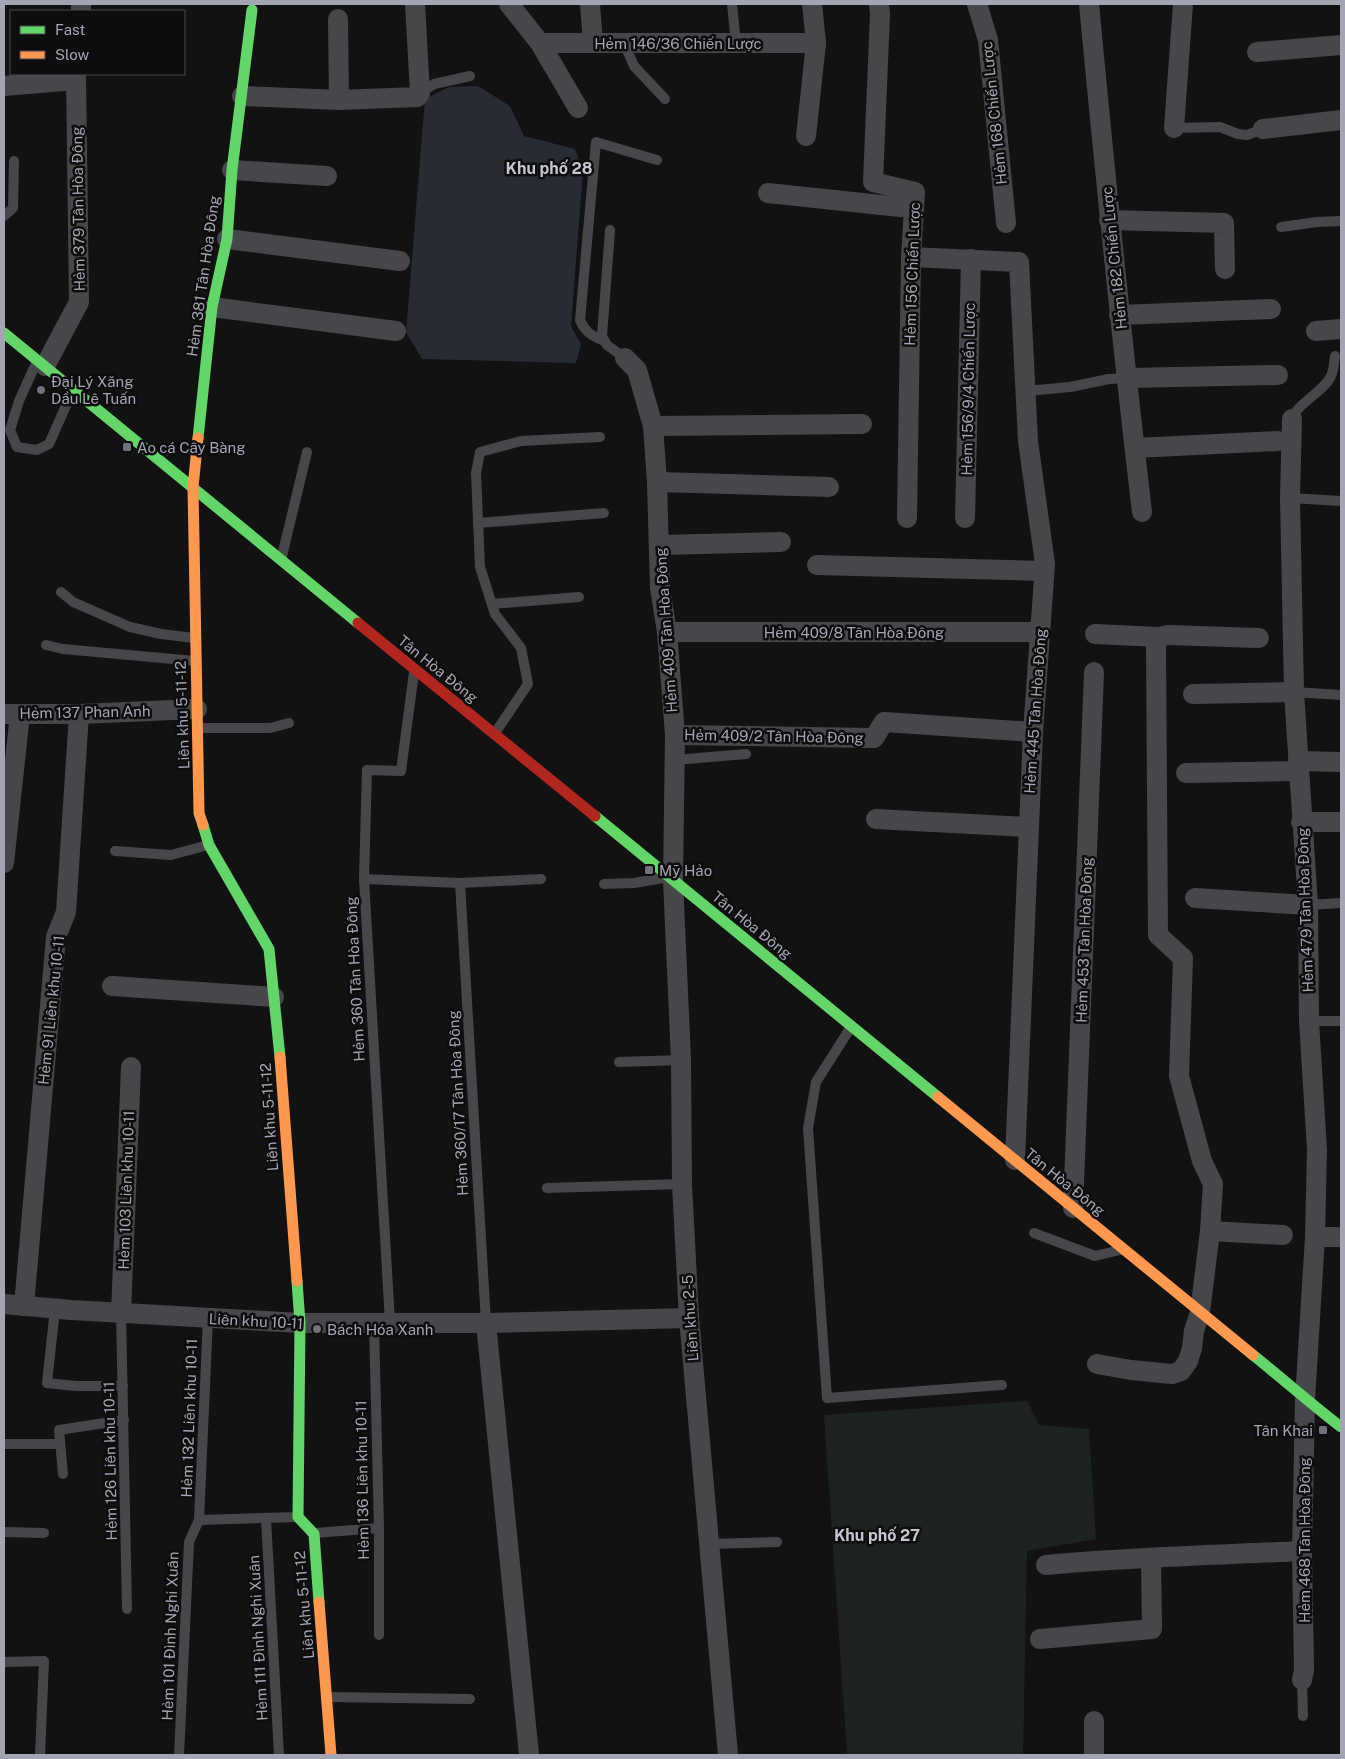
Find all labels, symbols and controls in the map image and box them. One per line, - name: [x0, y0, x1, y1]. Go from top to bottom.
- legend: [10, 10, 185, 75]
- text: Fast: [55, 21, 85, 38]
- street label: Hẻm 146/36 Chiến Lược: [594, 35, 762, 52]
- street label: Hẻm 168 Chiến Lược: [978, 41, 1010, 185]
- text: Slow: [55, 46, 90, 63]
- street label: Hẻm 379 Tân Hòa Đông: [68, 126, 88, 292]
- district label: Khu phố 28: [506, 159, 593, 178]
- street label: Hẻm 182 Chiến Lược: [1098, 186, 1130, 330]
- street label: Hẻm 381 Tân Hòa Đông: [183, 194, 223, 358]
- street label: Hẻm 156 Chiến Lược: [901, 202, 923, 346]
- street label: Hẻm 156/9/4 Chiến Lược: [958, 302, 978, 476]
- place label: Đại Lý Xăng Dầu Lê Tuấn: [51, 373, 136, 407]
- marker: Đại Lý Xăng Dầu Lê Tuấn: [35, 384, 47, 396]
- place label: Ao cá Cây Bàng: [137, 439, 246, 456]
- marker: Ao cá Cây Bàng: [121, 441, 133, 453]
- street label: Hẻm 409 Tân Hòa Đông: [652, 547, 680, 713]
- street label: Hẻm 409/8 Tân Hòa Đông: [764, 624, 944, 641]
- street label: Hẻm 445 Tân Hòa Đông: [1021, 628, 1049, 794]
- street label: Tân Hòa Đông: [395, 632, 481, 706]
- street label: Liên khu 5-11-12: [172, 660, 192, 770]
- street label: Hẻm 137 Phan Anh: [19, 702, 151, 722]
- street label: Hẻm 409/2 Tân Hòa Đông: [684, 726, 864, 746]
- street label: Hẻm 479 Tân Hòa Đông: [1294, 827, 1316, 993]
- street label: Hẻm 453 Tân Hòa Đông: [1073, 857, 1095, 1023]
- place label: Mỹ Hảo: [659, 862, 712, 879]
- marker: Mỹ Hảo: [643, 864, 655, 876]
- street label: Tân Hòa Đông: [709, 888, 795, 962]
- street label: Hẻm 360 Tân Hòa Đông: [342, 896, 368, 1062]
- street label: Hẻm 91 Liên khu 10-11: [35, 934, 67, 1086]
- street label: Hẻm 360/17 Tân Hòa Đông: [445, 1010, 471, 1196]
- street label: Liên khu 5-11-12: [257, 1062, 281, 1172]
- street label: Hẻm 103 Liên khu 10-11: [115, 1110, 137, 1270]
- street label: Tân Hòa Đông: [1022, 1145, 1108, 1219]
- street label: Liên khu 2-5: [678, 1274, 702, 1362]
- street label: Liên khu 10-11: [208, 1310, 304, 1332]
- place label: Bách Hóa Xanh: [327, 1321, 433, 1338]
- marker: Bách Hóa Xanh: [311, 1323, 323, 1335]
- street label: Hẻm 132 Liên khu 10-11: [178, 1338, 200, 1498]
- street label: Hẻm 126 Liên khu 10-11: [100, 1381, 120, 1541]
- street label: Hẻm 136 Liên khu 10-11: [352, 1400, 372, 1560]
- place label: Tân Khai: [1254, 1422, 1313, 1439]
- marker: Tân Khai: [1317, 1424, 1329, 1436]
- street label: Hẻm 468 Tân Hòa Đông: [1296, 1457, 1313, 1623]
- district label: Khu phố 27: [834, 1526, 920, 1545]
- street label: Liên khu 5-11-12: [291, 1550, 317, 1660]
- street label: Hẻm 101 Đình Nghi Xuân: [159, 1551, 181, 1721]
- street label: Hẻm 111 Đình Nghi Xuân: [245, 1555, 271, 1721]

